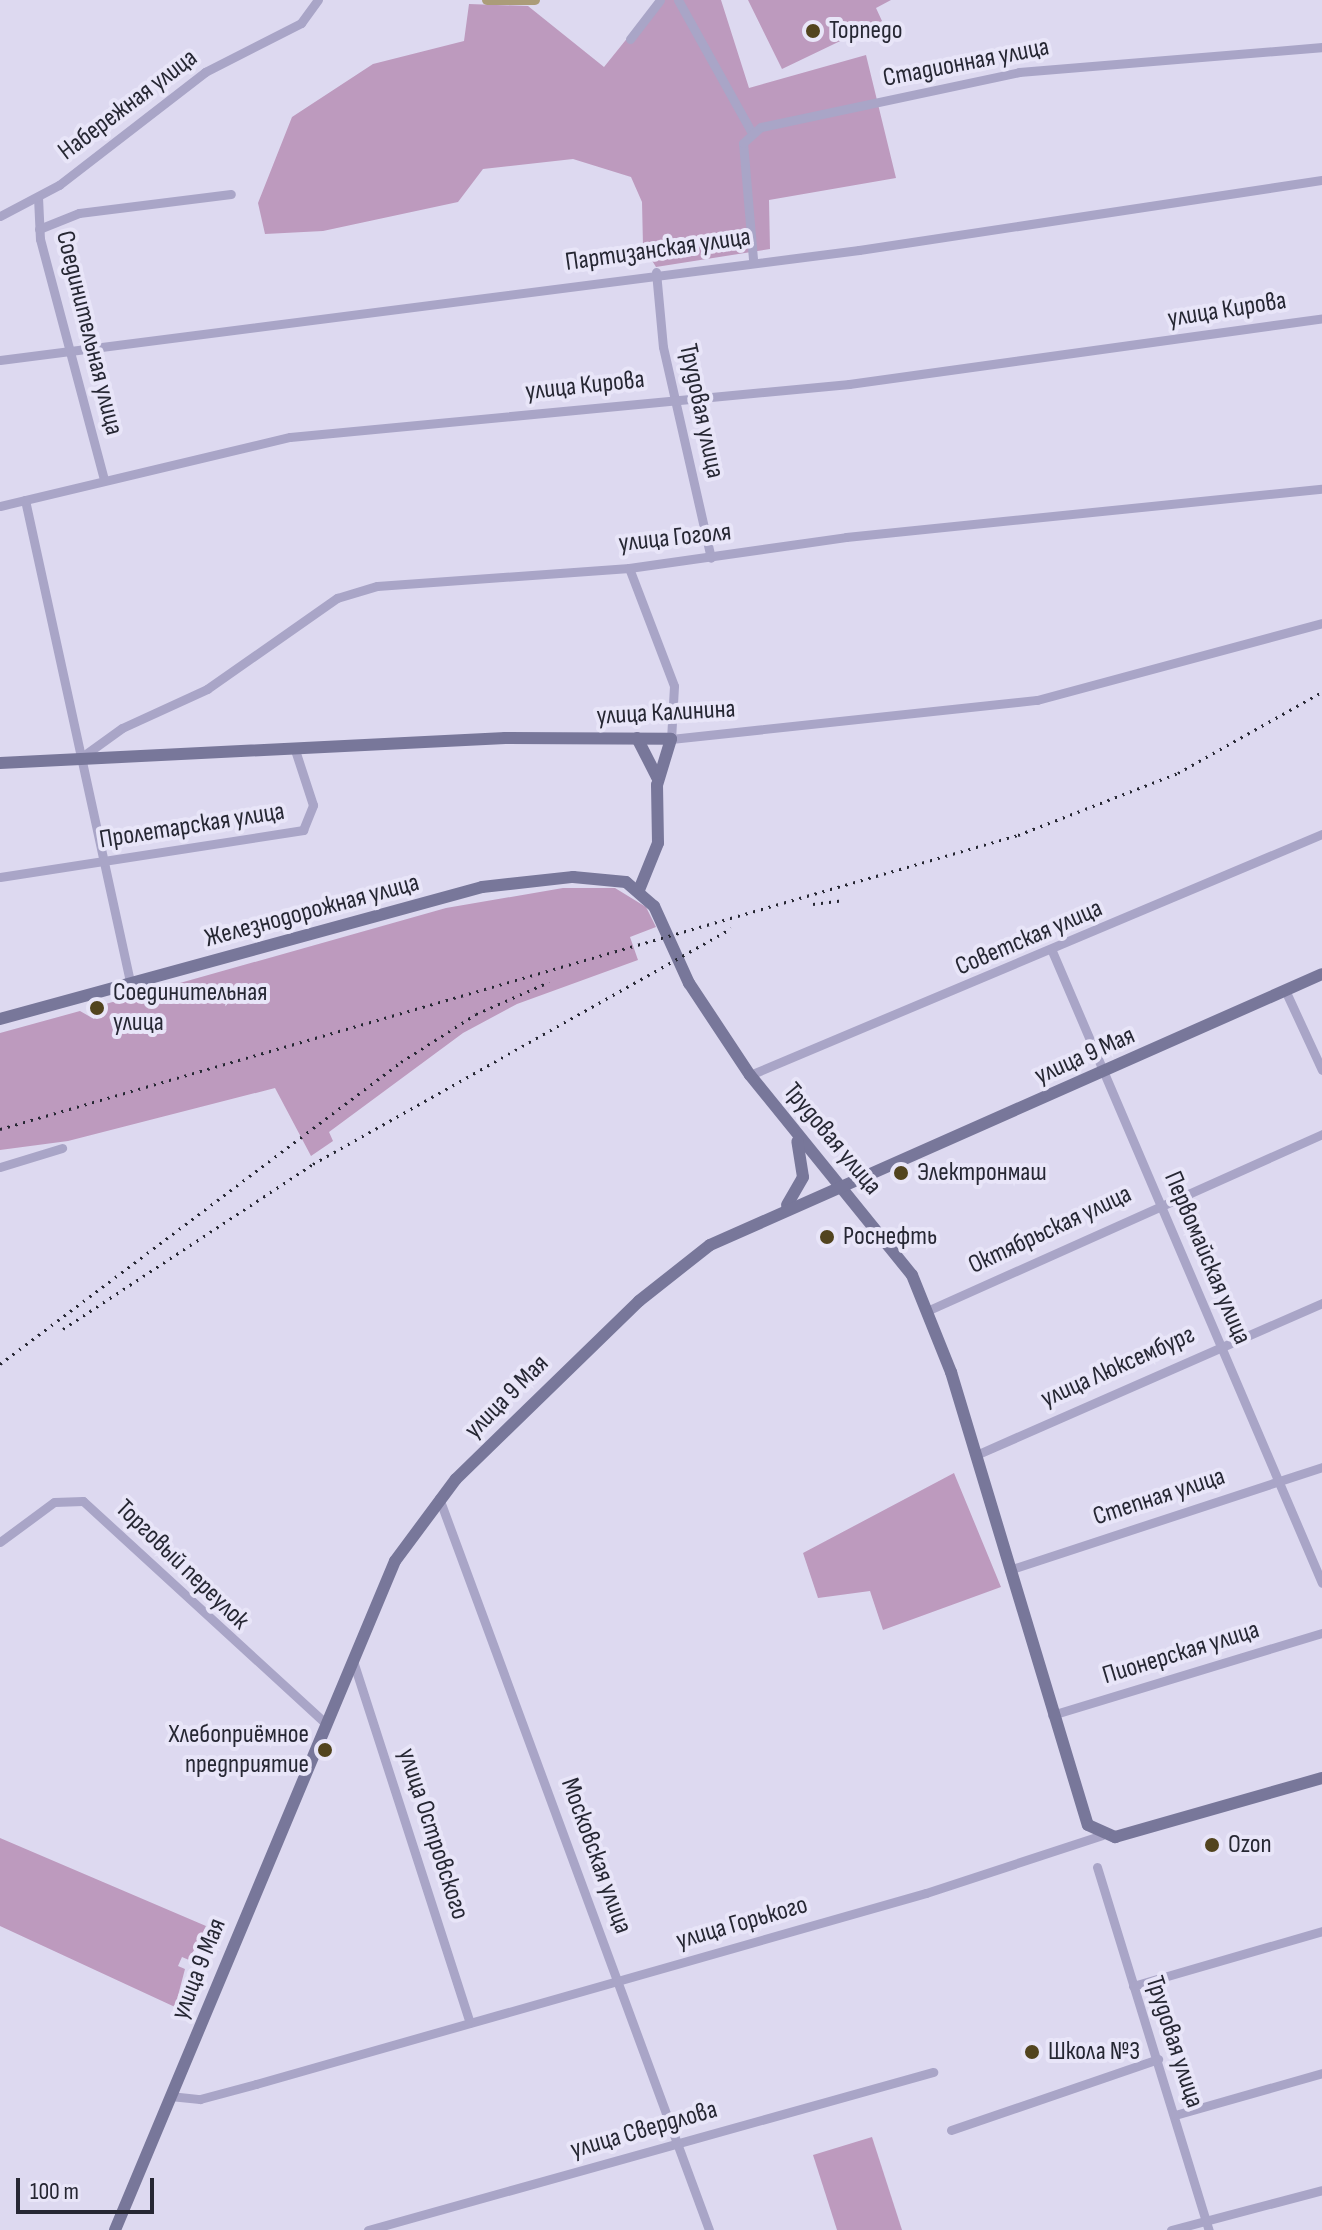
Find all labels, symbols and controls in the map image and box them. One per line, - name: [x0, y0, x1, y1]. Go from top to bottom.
- place label: Торпедо: [829, 15, 903, 47]
- marker: Торпедо: [804, 22, 822, 40]
- street label: Стадионная улица: [880, 32, 1052, 94]
- street label: Набережная улица: [52, 43, 204, 167]
- street label: Партизанская улица: [563, 222, 753, 278]
- street label: Соединительная улица: [49, 228, 129, 438]
- street label: улица Кирова: [1165, 285, 1289, 335]
- street label: Трудовая улица: [672, 341, 730, 481]
- street label: улица Кирова: [524, 364, 646, 408]
- street label: улица Гоголя: [617, 517, 733, 559]
- street label: улица Калинина: [596, 694, 736, 732]
- street label: Пролетарская улица: [97, 796, 287, 856]
- street label: Железнодорожная улица: [201, 867, 423, 955]
- street label: Советская улица: [951, 893, 1107, 983]
- place label: Соединительная улица: [113, 977, 267, 1038]
- marker: Соединительная улица: [88, 999, 106, 1017]
- street label: улица 9 Мая: [1030, 1020, 1140, 1092]
- street label: Трудовая улица: [776, 1077, 888, 1201]
- place label: Электронмаш: [917, 1157, 1047, 1189]
- marker: Электронмаш: [892, 1164, 910, 1182]
- street label: Первомайская улица: [1157, 1167, 1257, 1349]
- street label: Октябрьская улица: [964, 1179, 1136, 1281]
- place label: Роснефть: [843, 1221, 937, 1253]
- marker: Роснефть: [818, 1228, 836, 1246]
- street label: улица Люксембург: [1036, 1319, 1200, 1415]
- street label: улица 9 Мая: [458, 1348, 556, 1446]
- street label: Степная улица: [1089, 1461, 1229, 1533]
- street label: Торговый переулок: [109, 1493, 255, 1637]
- street label: Пионерская улица: [1099, 1614, 1263, 1692]
- place label: Хлебоприёмное предприятие: [168, 1719, 309, 1780]
- marker: Хлебоприёмное предприятие: [316, 1741, 334, 1759]
- street label: улица Островского: [391, 1745, 475, 1923]
- street label: Московская улица: [553, 1774, 639, 1938]
- place label: Ozon: [1228, 1829, 1272, 1861]
- marker: Ozon: [1203, 1836, 1221, 1854]
- street label: улица Горького: [673, 1889, 811, 1957]
- street label: улица 9 Мая: [165, 1914, 233, 2024]
- street label: Трудовая улица: [1138, 1972, 1210, 2112]
- place label: Школа №3: [1048, 2036, 1140, 2068]
- marker: Школа №3: [1023, 2043, 1041, 2061]
- street label: улица Свердлова: [567, 2094, 721, 2166]
- scale bar: [20, 2162, 158, 2212]
- text: 100 m: [30, 2177, 79, 2206]

